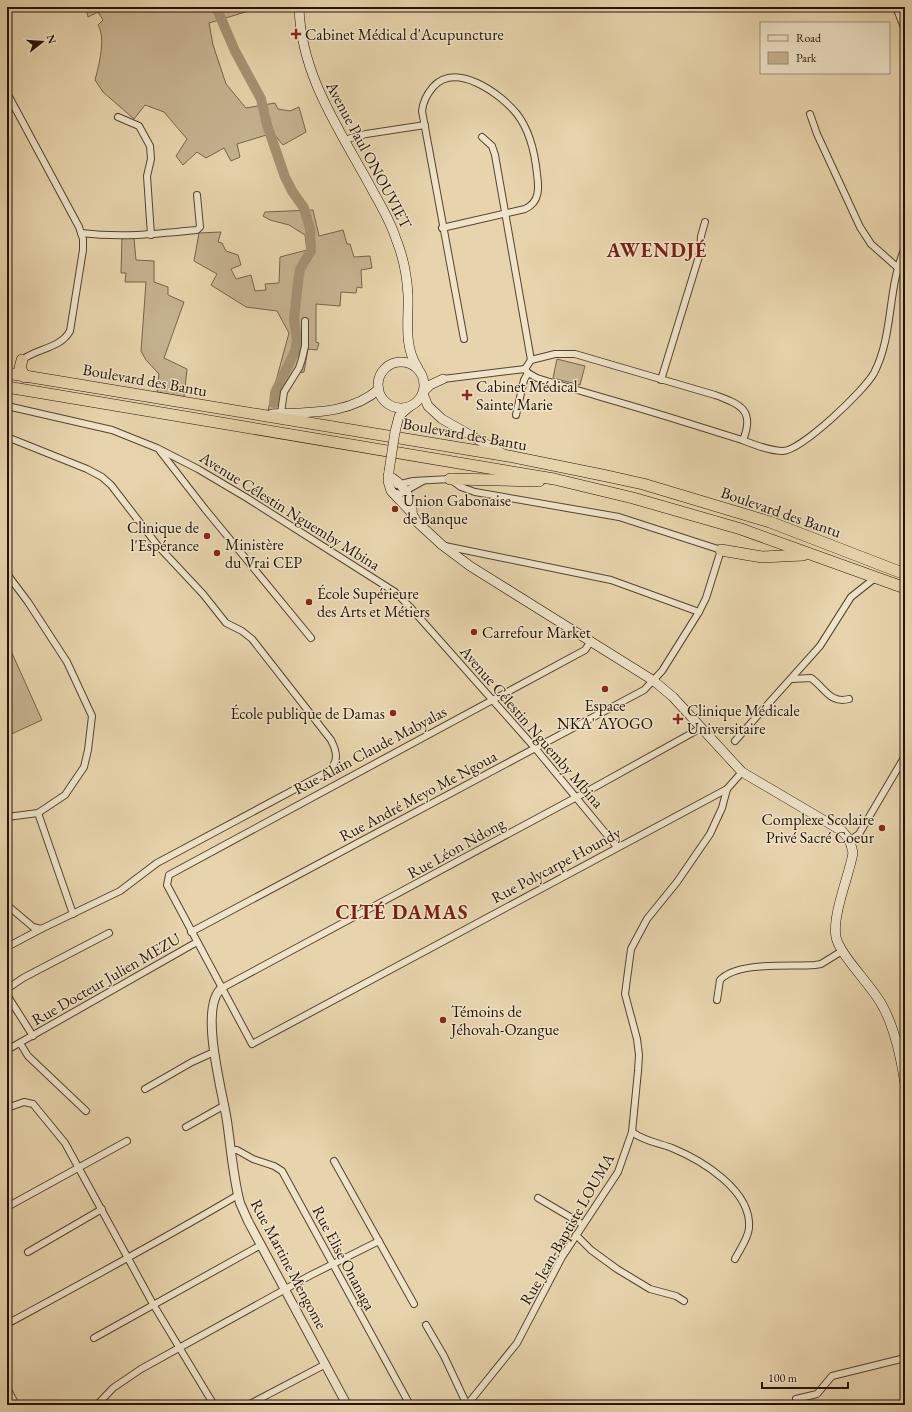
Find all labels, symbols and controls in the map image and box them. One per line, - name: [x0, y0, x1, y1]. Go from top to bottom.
- north arrow: [22, 22, 62, 62]
- legend: [760, 22, 890, 74]
- place label: Cabinet Médical d'Acupuncture: [305, 24, 504, 45]
- marker: Cabinet Médical d'Acupuncture: [290, 28, 302, 40]
- text: Road: [796, 30, 822, 46]
- text: N: [44, 33, 60, 45]
- text: Park: [796, 50, 817, 66]
- street label: Avenue Paul ONOUVIET: [321, 77, 417, 233]
- district label: AWENDJÉ: [606, 237, 707, 263]
- street label: Boulevard des Bantu: [81, 359, 209, 401]
- place label: Cabinet Médical Sainte Marie: [476, 376, 578, 415]
- marker: Cabinet Médical Sainte Marie: [461, 389, 473, 401]
- street label: Boulevard des Bantu: [401, 413, 529, 455]
- street label: Avenue Célestin Nguemby Mbina: [195, 446, 385, 576]
- street label: Boulevard des Bantu: [718, 482, 845, 543]
- place label: Union Gabonaise de Banque: [403, 490, 511, 529]
- marker: Union Gabonaise de Banque: [390, 504, 400, 514]
- place label: Clinique de l'Espérance: [127, 517, 199, 556]
- marker: Clinique de l'Espérance: [202, 531, 212, 541]
- place label: Ministère du Vrai CEP: [225, 534, 302, 573]
- marker: Ministère du Vrai CEP: [212, 548, 222, 558]
- place label: École Supérieure des Arts et Métiers: [317, 583, 430, 622]
- marker: École Supérieure des Arts et Métiers: [304, 597, 314, 607]
- place label: Carrefour Market: [482, 622, 591, 643]
- marker: Carrefour Market: [469, 627, 479, 637]
- street label: Avenue Célestin Nguemby Mbina: [455, 641, 609, 813]
- marker: Espace NKA' AYOGO: [600, 684, 610, 694]
- place label: Espace NKA' AYOGO: [557, 695, 653, 734]
- place label: Clinique Médicale Universitaire: [687, 700, 800, 739]
- street label: Rue Alain Claude Mabyalas: [290, 701, 450, 799]
- place label: École publique de Damas: [231, 703, 385, 724]
- marker: École publique de Damas: [388, 708, 398, 718]
- marker: Clinique Médicale Universitaire: [672, 713, 684, 725]
- street label: Rue André Meyo Me Ngoua: [336, 745, 501, 847]
- place label: Complexe Scolaire Privé Sacré Coeur: [761, 809, 875, 848]
- street label: Rue Léon Ndong: [404, 812, 509, 883]
- street label: Rue Polycarpe Houndy: [487, 821, 625, 908]
- marker: Complexe Scolaire Privé Sacré Coeur: [877, 823, 887, 833]
- district label: CITÉ DAMAS: [335, 899, 469, 925]
- street label: Rue Docteur Julien MEZU: [28, 928, 184, 1030]
- place label: Témoins de Jéhovah-Ozangue: [449, 1001, 559, 1040]
- marker: Témoins de Jéhovah-Ozangue: [438, 1015, 448, 1025]
- street label: Rue Jean-Baptiste LOUMA: [515, 1149, 619, 1309]
- street label: Rue Martine Mengome: [246, 1195, 332, 1333]
- street label: Rue Elise Onanaga: [308, 1202, 381, 1315]
- scale bar: [762, 1364, 848, 1390]
- text: 100 m: [768, 1370, 798, 1386]

